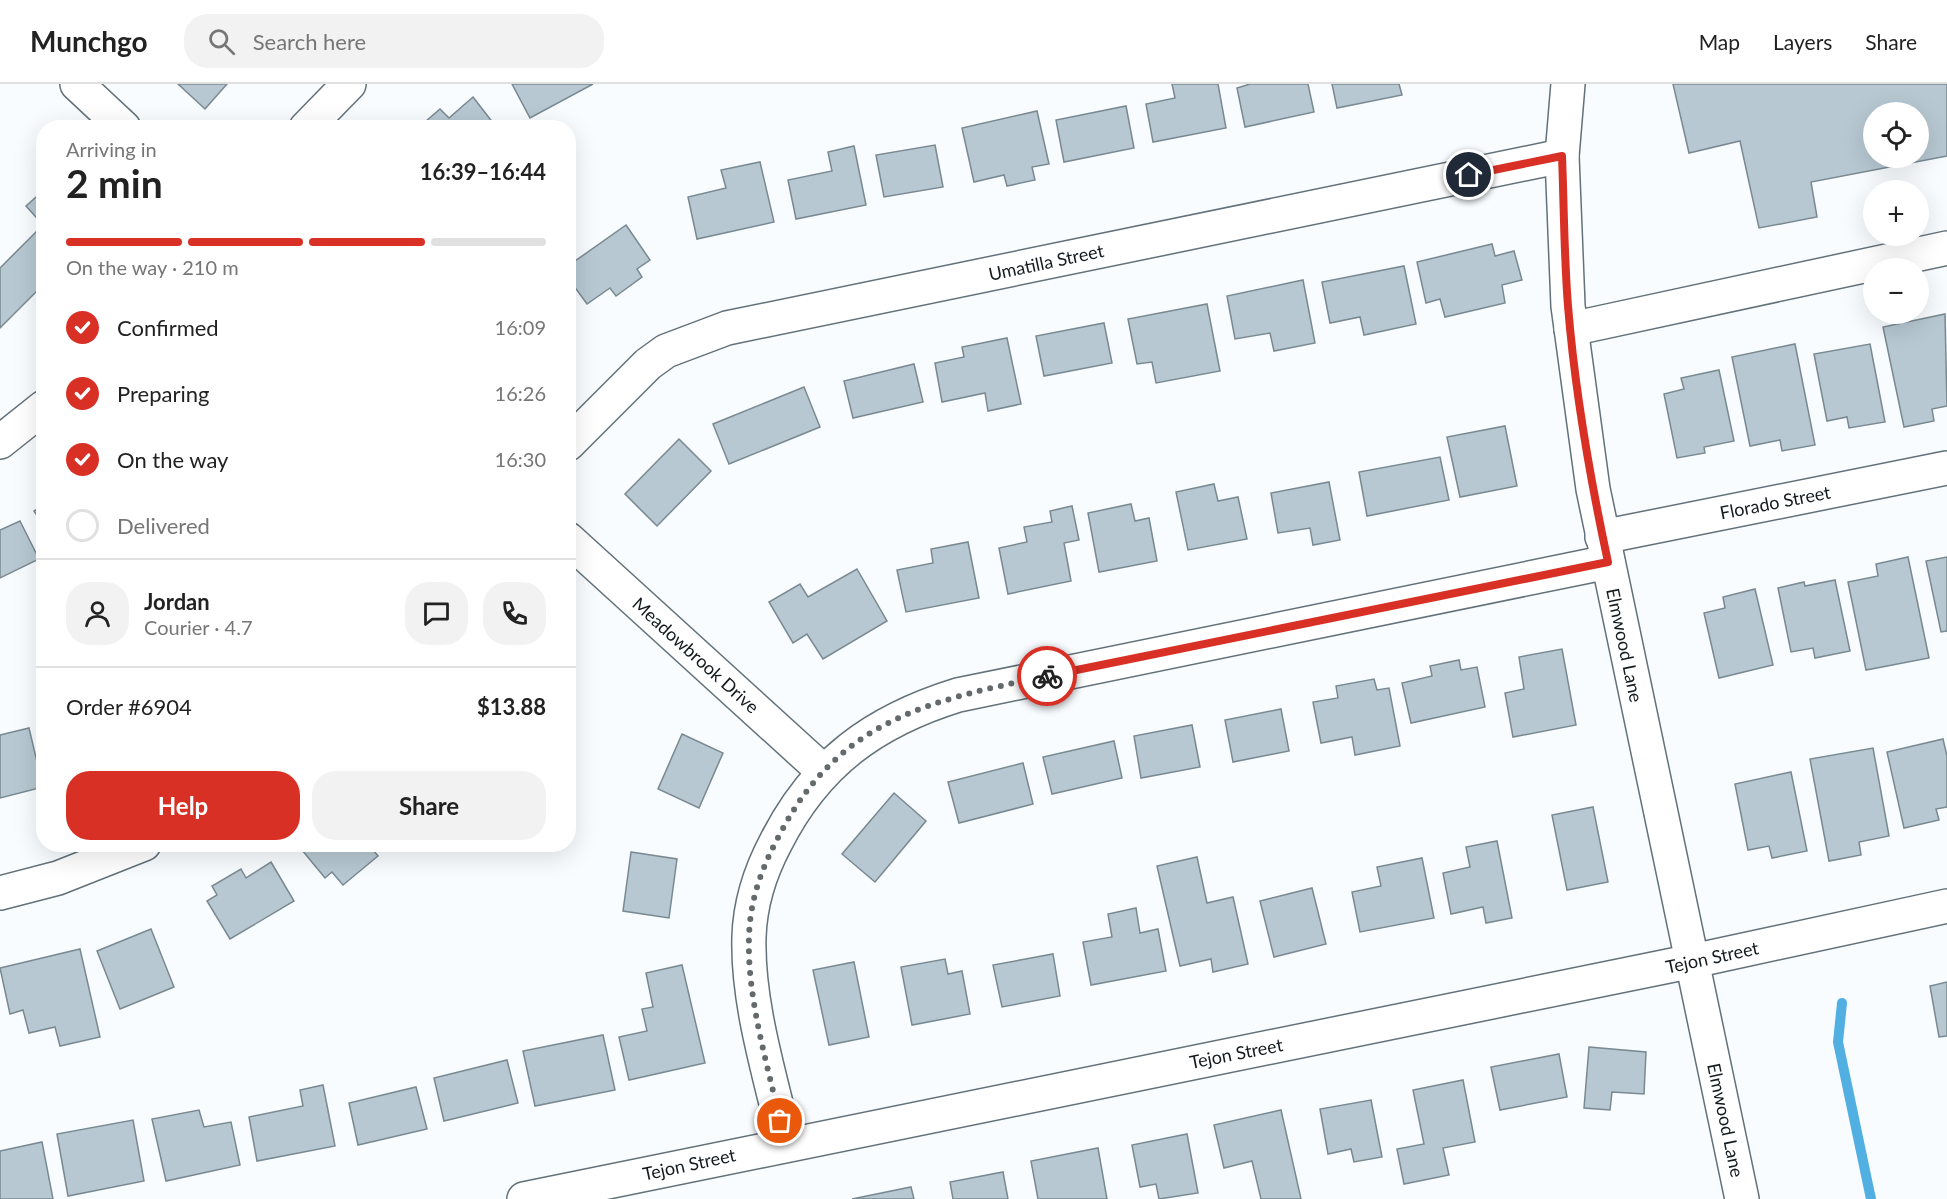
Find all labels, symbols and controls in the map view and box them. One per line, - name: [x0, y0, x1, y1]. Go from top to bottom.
- search box: [184, 14, 604, 68]
- text: Munchgo: [30, 24, 148, 58]
- icon: search: [205, 25, 238, 58]
- text: Search here: [253, 28, 366, 55]
- text: Map: [1699, 29, 1740, 54]
- text: Layers: [1773, 29, 1832, 54]
- text: Share: [1865, 29, 1917, 54]
- map controls: [1863, 102, 1929, 324]
- button: locate: [1863, 102, 1929, 168]
- text: Arriving in: [66, 137, 157, 161]
- pin: [1443, 149, 1494, 200]
- text: 16:39–16:44: [420, 158, 546, 185]
- icon: home: [1452, 158, 1485, 191]
- text: 2 min: [66, 160, 163, 206]
- button: +: [1863, 180, 1929, 246]
- street label: Umatilla Street: [986, 239, 1106, 285]
- text: On the way · 210 m: [66, 255, 239, 279]
- button: −: [1863, 258, 1929, 324]
- icon: check: [66, 311, 99, 344]
- text: Confirmed: [117, 314, 219, 341]
- text: 16:09: [495, 315, 546, 339]
- icon: check: [66, 377, 99, 410]
- text: Preparing: [117, 380, 209, 407]
- text: 16:26: [495, 381, 546, 405]
- icon: check: [66, 443, 99, 476]
- text: On the way: [117, 446, 228, 473]
- text: 16:30: [495, 447, 546, 471]
- street label: Florado Street: [1718, 480, 1833, 523]
- text: Delivered: [117, 512, 210, 539]
- button: person: [66, 582, 129, 645]
- button: chat: [405, 582, 468, 645]
- button: phone: [483, 582, 546, 645]
- street label: Elmwood Lane: [1602, 586, 1648, 704]
- text: Jordan: [144, 588, 210, 615]
- street label: Meadowbrook Drive: [628, 592, 764, 718]
- text: Courier · 4.7: [144, 615, 253, 639]
- courier: [1017, 646, 1077, 706]
- icon: bike: [1031, 660, 1064, 693]
- text: Order #6904: [66, 693, 192, 720]
- text: $13.88: [477, 693, 546, 720]
- button: Help: [66, 771, 300, 840]
- button: Share: [312, 771, 546, 840]
- street label: Tejon Street: [1663, 936, 1761, 978]
- street label: Tejon Street: [1188, 1033, 1285, 1073]
- street label: Elmwood Lane: [1703, 1061, 1749, 1179]
- pin: [754, 1095, 805, 1146]
- icon: bag: [763, 1104, 796, 1137]
- street label: Tejon Street: [640, 1143, 738, 1185]

